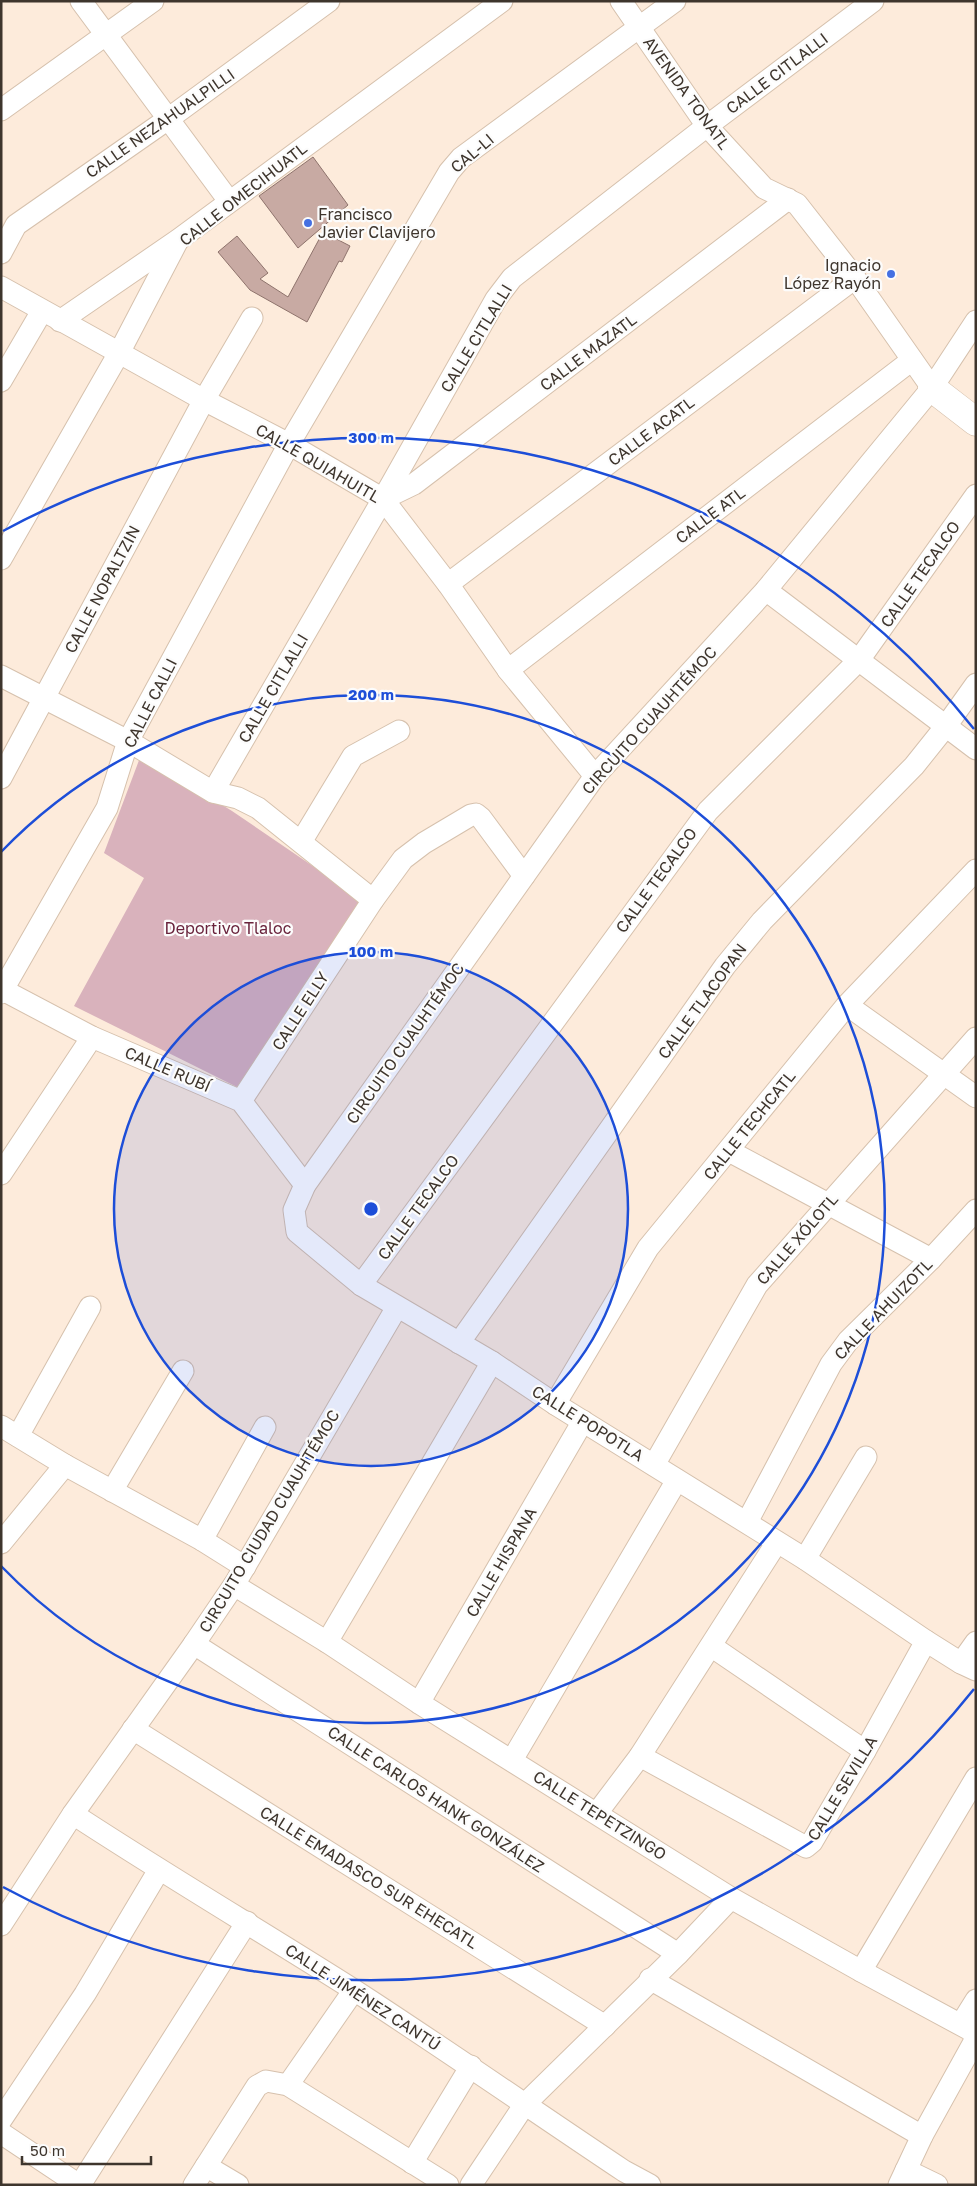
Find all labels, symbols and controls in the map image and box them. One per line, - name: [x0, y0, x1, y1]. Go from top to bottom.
- street label: CALLE CITLALLI: [722, 28, 832, 118]
- street label: AVENIDA TONATL: [639, 33, 735, 153]
- street label: CALLE NEZAHUALPILLI: [82, 64, 238, 182]
- street label: CAL-LI: [446, 129, 498, 177]
- street label: CALLE OMECIHUATL: [175, 138, 311, 250]
- place label: Francisco Javier Clavijero: [318, 204, 436, 242]
- marker: Francisco Javier Clavijero: [302, 217, 314, 229]
- place label: Ignacio López Rayón: [784, 255, 881, 293]
- marker: Ignacio López Rayón: [885, 268, 897, 280]
- street label: CALLE CITLALLI: [436, 280, 516, 396]
- street label: CALLE MAZATL: [536, 309, 640, 395]
- street label: CALLE ACATL: [604, 392, 698, 470]
- street label: CALLE QUIAHUITL: [252, 419, 384, 507]
- text: 300 m: [348, 428, 394, 446]
- street label: CALLE ATL: [671, 482, 749, 548]
- street label: CALLE TECALCO: [876, 517, 964, 631]
- street label: CALLE NOPALTZIN: [60, 522, 144, 656]
- street label: CALLE CITLALLI: [234, 630, 312, 746]
- street label: CIRCUITO CUAUHTÉMOC: [577, 642, 721, 798]
- street label: CALLE CALLI: [119, 655, 181, 751]
- text: 200 m: [348, 685, 394, 703]
- street label: CALLE TECALCO: [611, 823, 701, 937]
- park label: Deportivo Tlaloc: [165, 918, 292, 938]
- street label: CALLE TLACOPAN: [653, 939, 751, 1063]
- text: 100 m: [349, 942, 393, 960]
- street label: CIRCUITO CUAUHTÉMOC: [342, 958, 468, 1127]
- street label: CALLE ELLY: [267, 967, 333, 1054]
- street label: CALLE RUBÍ: [122, 1042, 215, 1096]
- street label: CALLE TECHCATL: [699, 1066, 799, 1184]
- street label: CALLE TECALCO: [373, 1150, 463, 1264]
- street label: CALLE XÓLOTL: [752, 1189, 842, 1289]
- centre of rings: [362, 1200, 380, 1218]
- street label: CALLE AHUIZOTL: [830, 1254, 936, 1364]
- street label: CALLE POPOTLA: [528, 1381, 648, 1466]
- street label: CIRCUITO CIUDAD CUAUHTÉMOC: [194, 1406, 344, 1636]
- street label: CALLE HISPANA: [461, 1503, 541, 1620]
- street label: CALLE CARLOS HANK GONZÁLEZ: [324, 1721, 548, 1877]
- street label: CALLE SEVILLA: [803, 1732, 881, 1844]
- street label: CALLE TEPETZINGO: [530, 1766, 670, 1864]
- street label: CALLE EMADASCO SUR EHECATL: [256, 1801, 482, 1953]
- street label: CALLE JIMÉNEZ CANTÚ: [282, 1939, 444, 2055]
- scale bar: [22, 2134, 151, 2166]
- text: 50 m: [30, 2141, 65, 2159]

